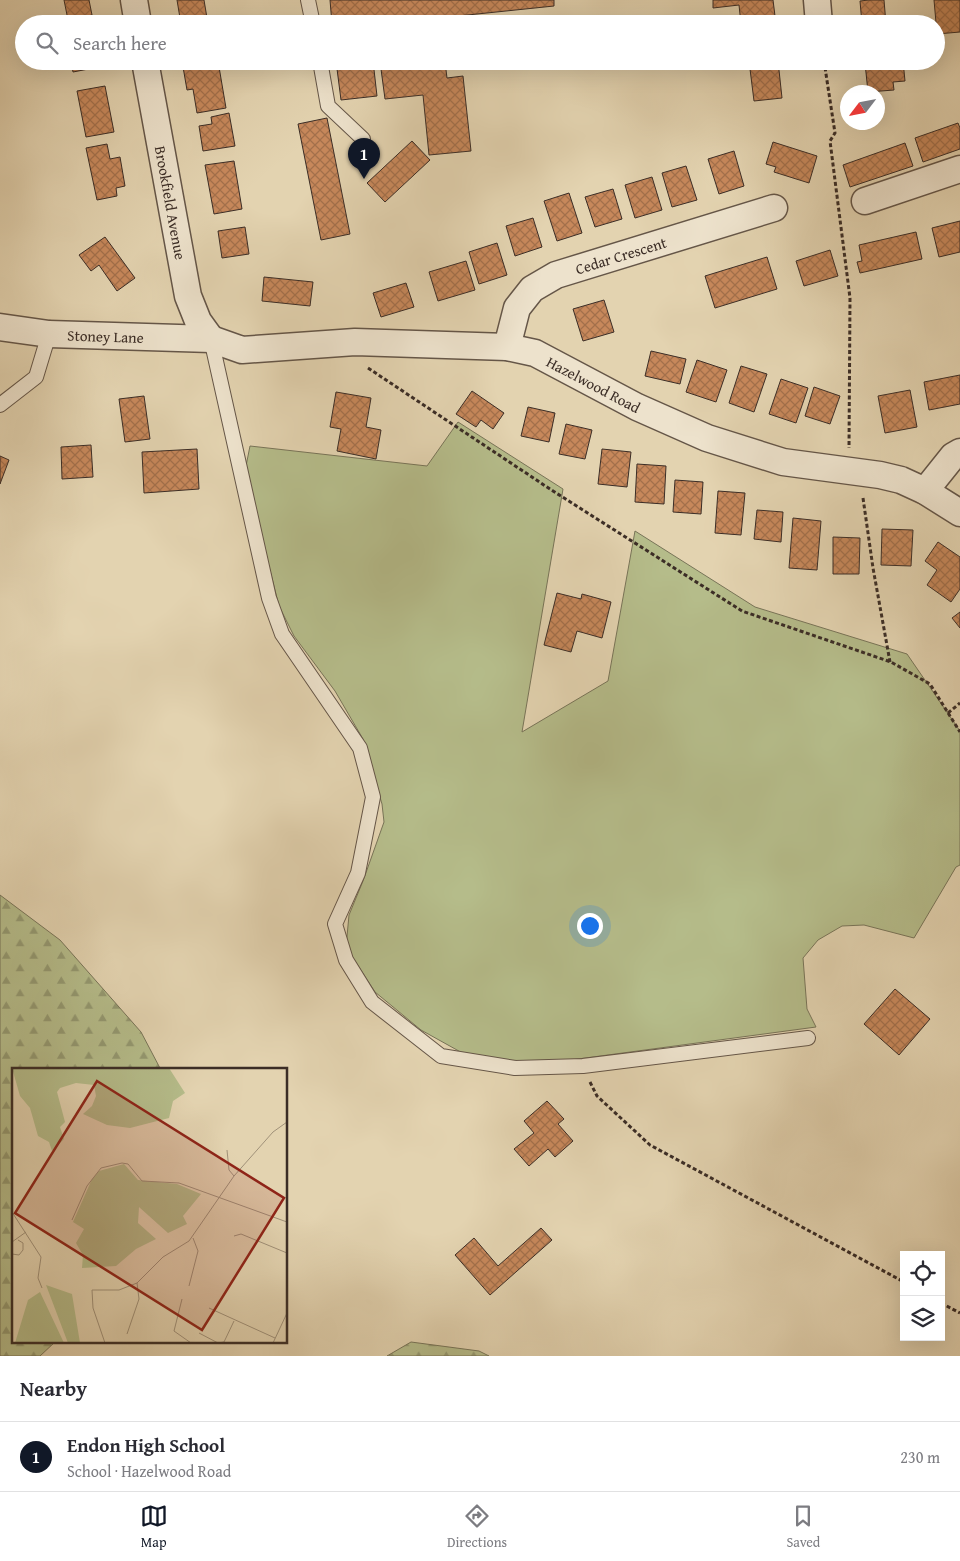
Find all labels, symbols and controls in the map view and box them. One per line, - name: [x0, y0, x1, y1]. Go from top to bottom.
- search box: [15, 15, 945, 70]
- icon: search: [33, 29, 61, 57]
- text: Search here: [73, 29, 167, 57]
- north arrow: [840, 85, 885, 130]
- pin: 1: [348, 138, 380, 179]
- street label: Brookfield Avenue: [150, 144, 192, 261]
- street label: Cedar Crescent: [573, 231, 670, 279]
- street label: Stoney Lane: [67, 324, 144, 347]
- street label: Hazelwood Road: [543, 351, 644, 418]
- your location: [577, 913, 603, 939]
- inset map: [12, 1068, 288, 1344]
- map controls: [900, 1251, 945, 1341]
- button: locate: [900, 1251, 945, 1296]
- button: layers: [900, 1296, 945, 1341]
- text: Nearby: [20, 1373, 87, 1404]
- text: Endon High School: [67, 1431, 225, 1459]
- text: 1: [32, 1445, 40, 1469]
- text: 230 m: [900, 1445, 940, 1469]
- text: School · Hazelwood Road: [67, 1459, 231, 1483]
- tab: Map: [140, 1502, 168, 1552]
- tab: Directions: [447, 1502, 507, 1552]
- tab: Saved: [786, 1502, 820, 1552]

